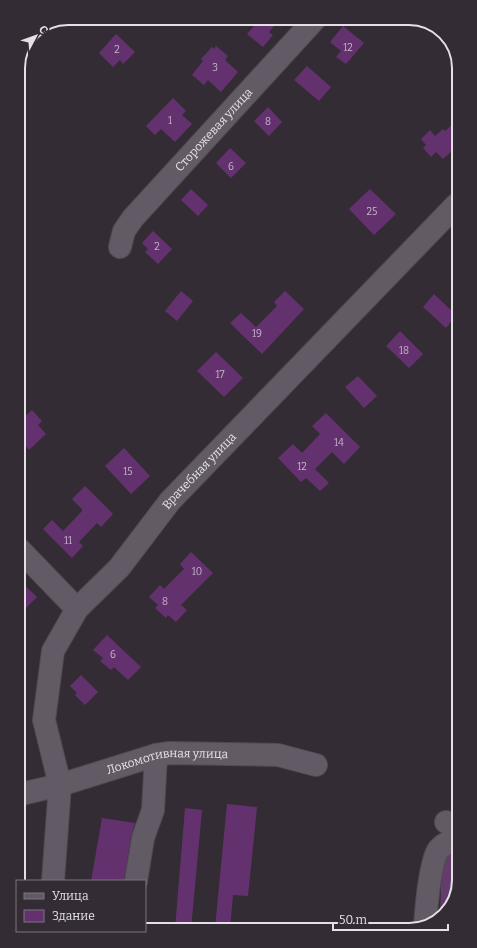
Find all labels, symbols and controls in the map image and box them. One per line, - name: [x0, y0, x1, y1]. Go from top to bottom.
- north arrow: [16, 16, 56, 56]
- text: С: [36, 23, 50, 37]
- house number: 12: [343, 42, 353, 54]
- house number: 2: [114, 44, 120, 56]
- house number: 3: [212, 62, 218, 74]
- street label: Сторожевая улица: [172, 85, 256, 174]
- house number: 1: [168, 115, 172, 127]
- house number: 8: [265, 116, 271, 128]
- house number: 6: [228, 161, 234, 173]
- house number: 25: [367, 206, 377, 218]
- house number: 2: [154, 241, 160, 253]
- house number: 19: [252, 328, 262, 340]
- house number: 18: [399, 345, 409, 357]
- house number: 17: [216, 369, 224, 381]
- street label: Врачебная улица: [159, 430, 239, 512]
- house number: 14: [334, 437, 344, 449]
- house number: 12: [297, 461, 307, 473]
- house number: 15: [123, 466, 133, 478]
- house number: 11: [64, 535, 72, 547]
- house number: 10: [192, 566, 202, 578]
- house number: 8: [162, 596, 168, 608]
- house number: 6: [110, 649, 116, 661]
- street label: Локомотивная улица: [105, 746, 229, 777]
- legend: [16, 880, 146, 932]
- text: Улица: [52, 889, 89, 903]
- scale bar: [333, 906, 448, 932]
- text: Здание: [52, 909, 95, 923]
- text: 50 m: [339, 913, 368, 927]

